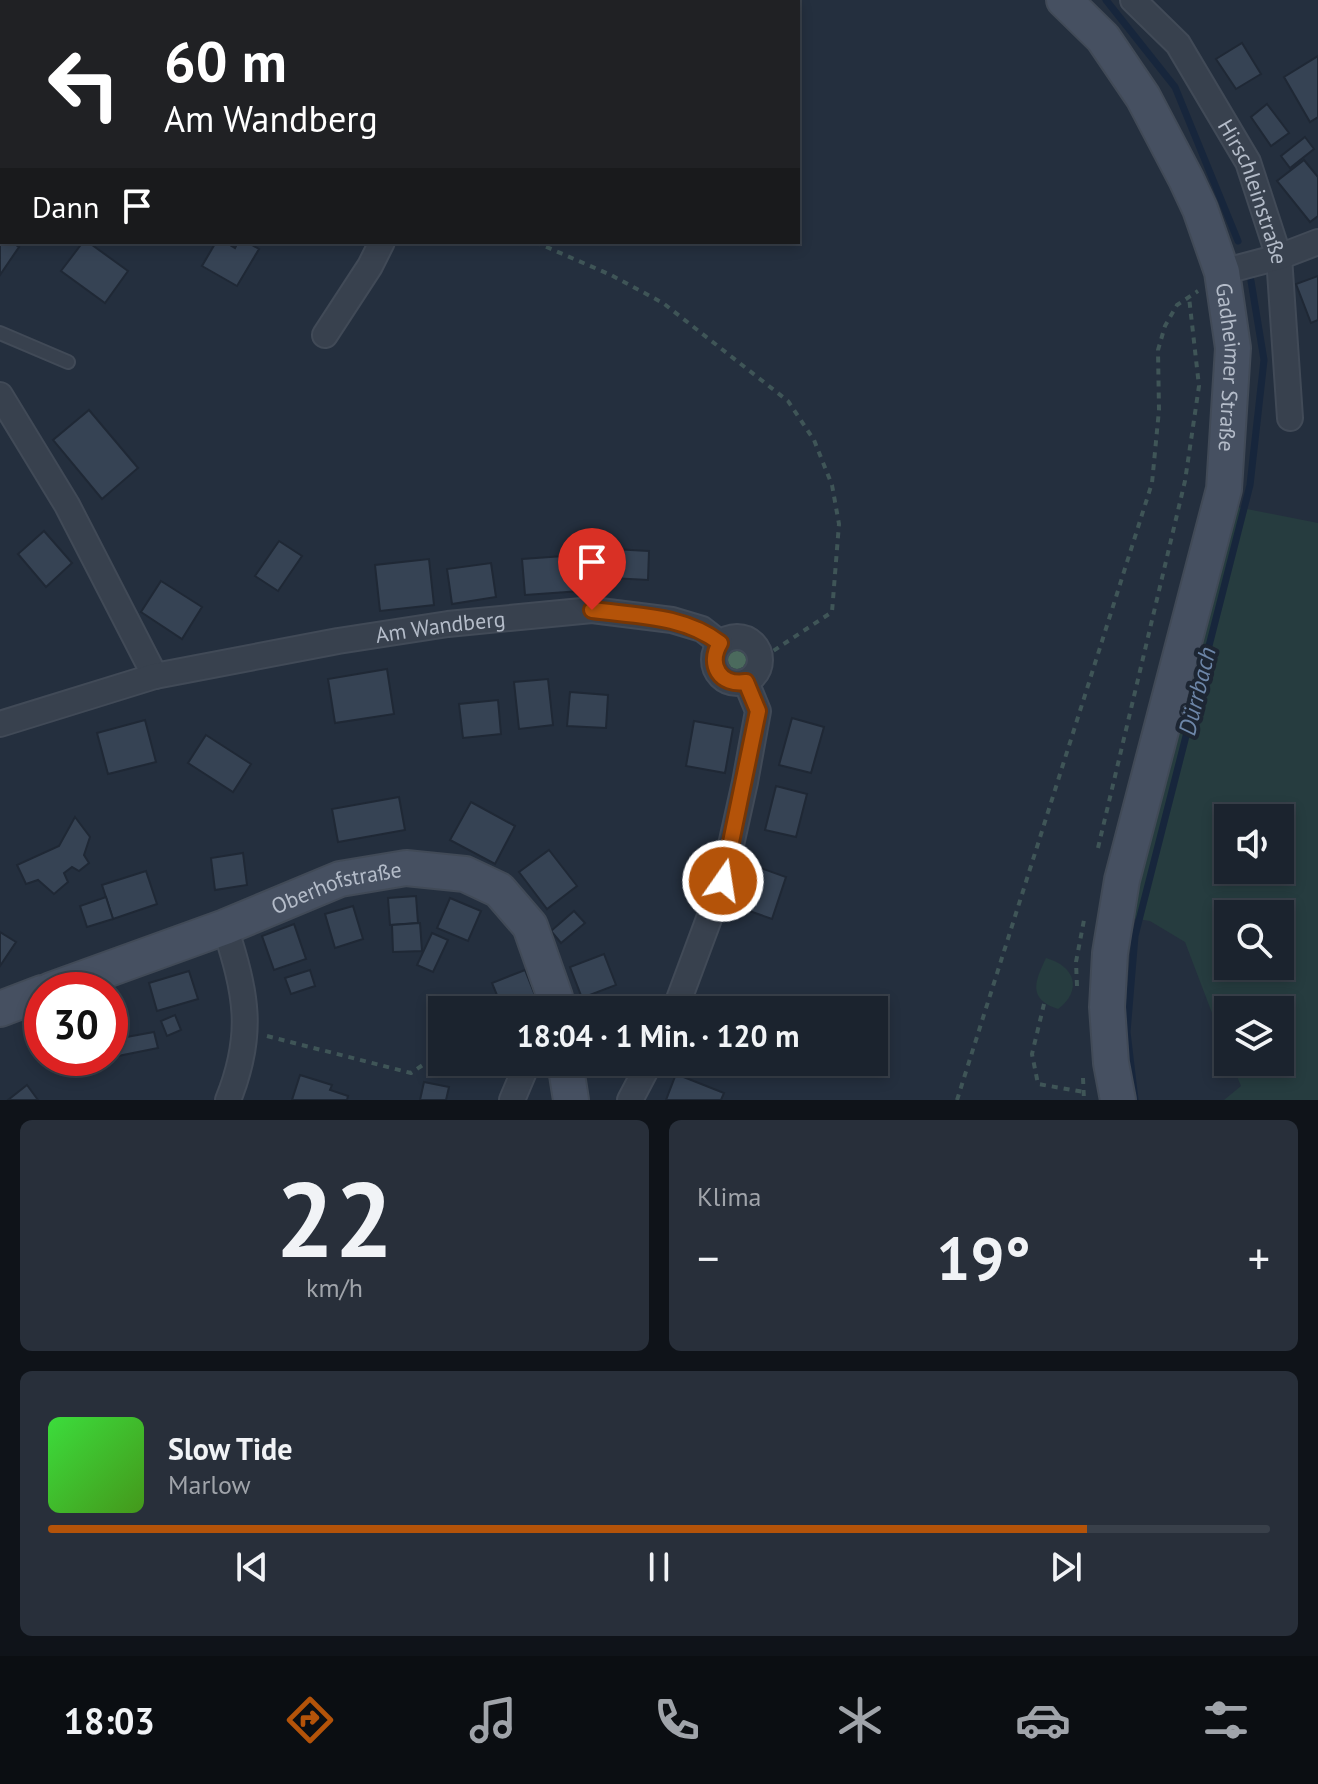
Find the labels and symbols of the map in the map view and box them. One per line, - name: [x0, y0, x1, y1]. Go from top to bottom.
- street label: Hirschleinstraße: [1212, 114, 1293, 265]
- street label: Gadheimer Straße: [1210, 281, 1247, 453]
- pin: [558, 528, 626, 610]
- street label: Am Wandberg: [373, 605, 507, 649]
- water label: Dürrbach: [1171, 644, 1223, 738]
- position arrow: [681, 839, 765, 923]
- street label: Oberhofstraße: [267, 855, 404, 920]
- speed limit sign: 30: [24, 972, 128, 1076]

